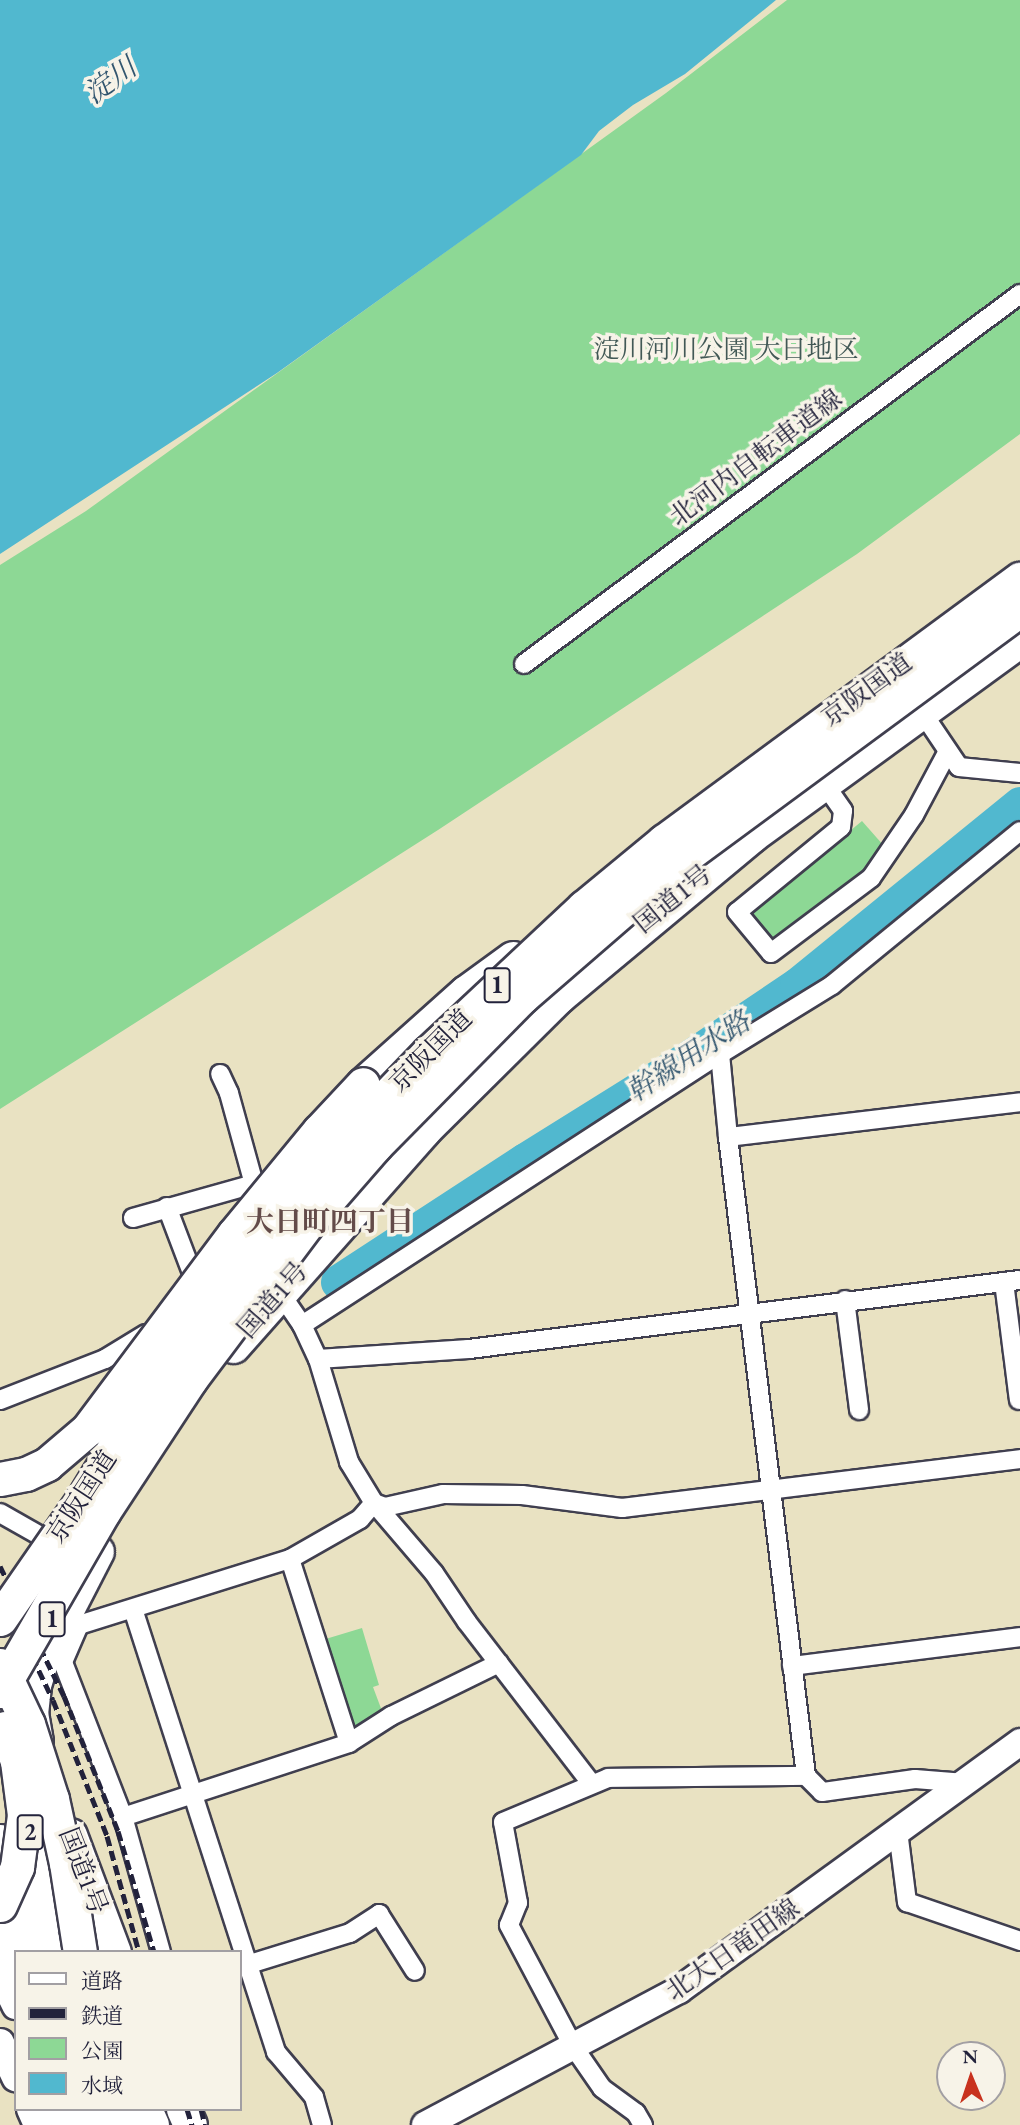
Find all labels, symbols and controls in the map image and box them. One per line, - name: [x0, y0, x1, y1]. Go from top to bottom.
- water label: 淀川: [77, 50, 143, 110]
- park label: 淀川河川公園 大日地区: [593, 334, 859, 366]
- street label: 北河内自転車道線: [664, 383, 848, 533]
- street label: 京阪国道: [816, 647, 918, 733]
- street label: 国道1号: [628, 858, 718, 940]
- road number: 1: [483, 965, 511, 1006]
- street label: 京阪国道: [383, 1003, 479, 1099]
- water label: 幹線用水路: [620, 1004, 756, 1108]
- district label: 大日町四丁目: [246, 1204, 414, 1238]
- street label: 国道1号: [232, 1256, 314, 1344]
- street label: 京阪国道: [41, 1445, 123, 1549]
- road number: 1: [38, 1598, 66, 1639]
- road number: 2: [16, 1812, 44, 1853]
- street label: 国道1号: [52, 1823, 114, 1919]
- street label: 北大日竜田線: [660, 1892, 806, 2008]
- legend: [14, 1950, 242, 2111]
- text: 道路: [81, 1967, 123, 1994]
- text: 鉄道: [81, 2002, 123, 2029]
- text: 公園: [81, 2037, 123, 2064]
- north arrow: [936, 2041, 1006, 2111]
- text: N: [962, 2044, 978, 2069]
- text: 水域: [81, 2072, 123, 2099]

